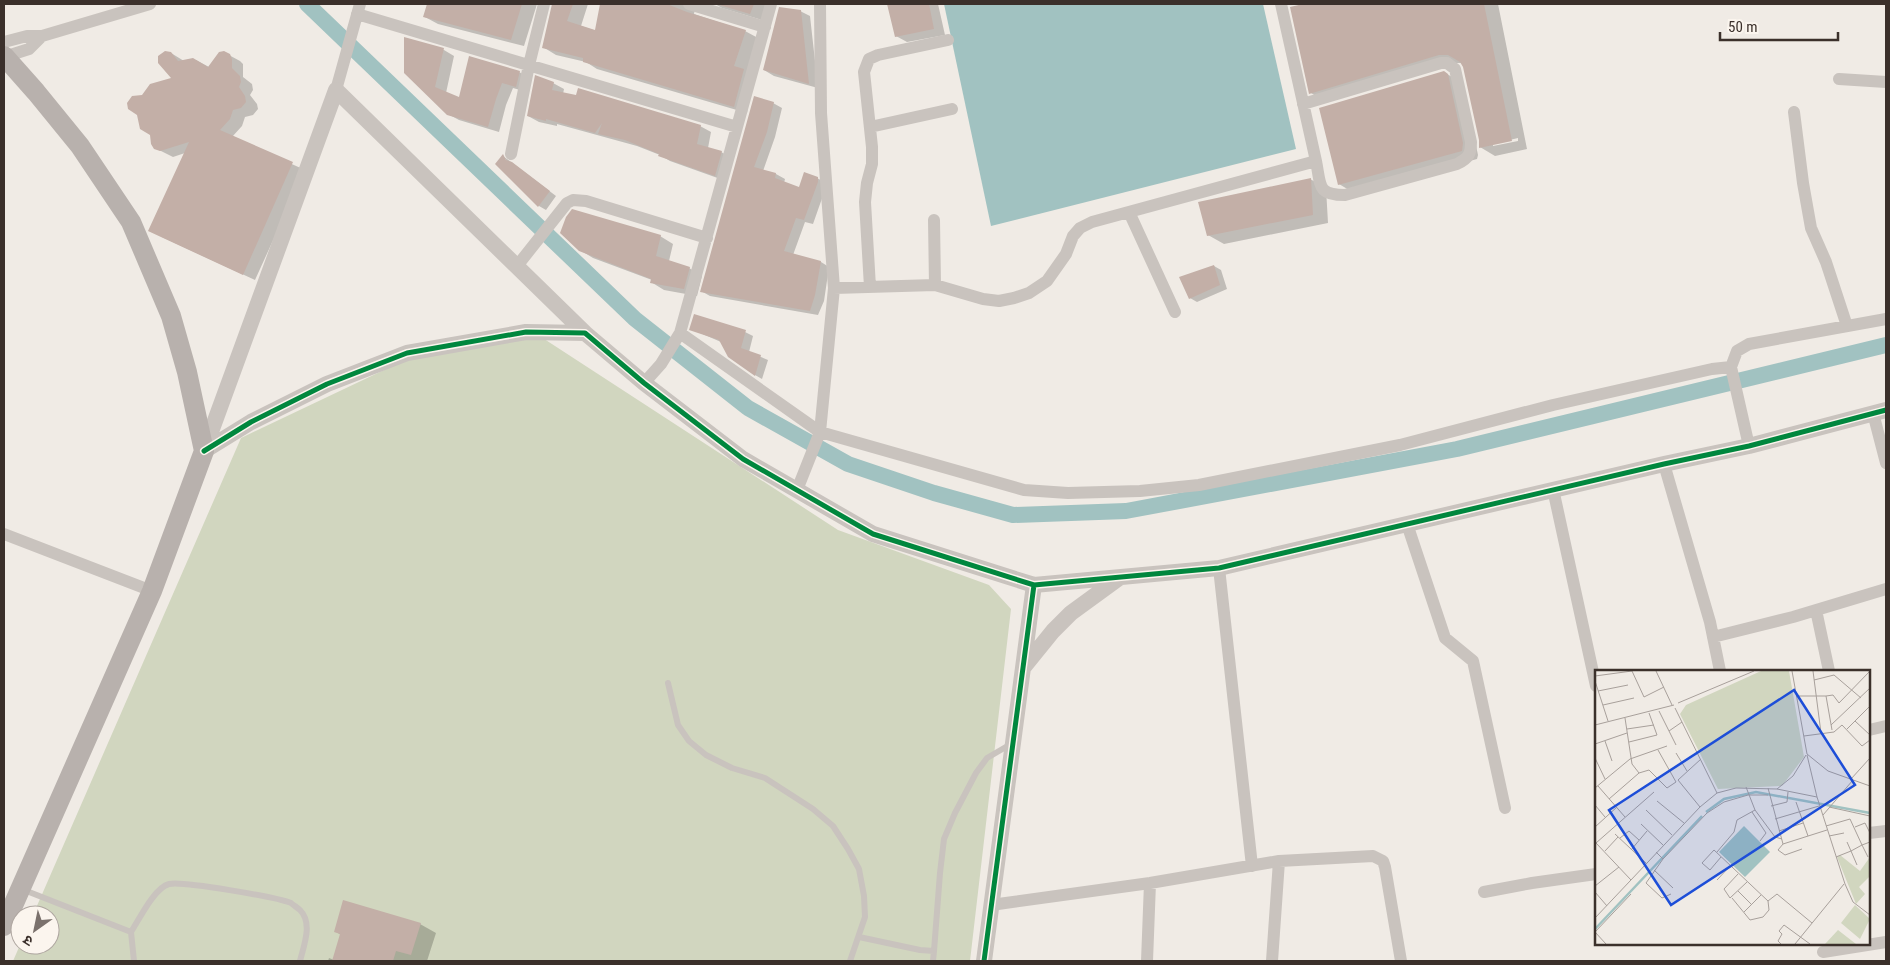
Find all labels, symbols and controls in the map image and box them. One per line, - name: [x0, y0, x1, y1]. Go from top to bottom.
- scale bar: [1720, 10, 1838, 42]
- text: 50 m: [1728, 18, 1758, 36]
- inset map: [1595, 670, 1870, 945]
- north arrow: [10, 905, 60, 955]
- text: उ: [19, 932, 36, 950]

